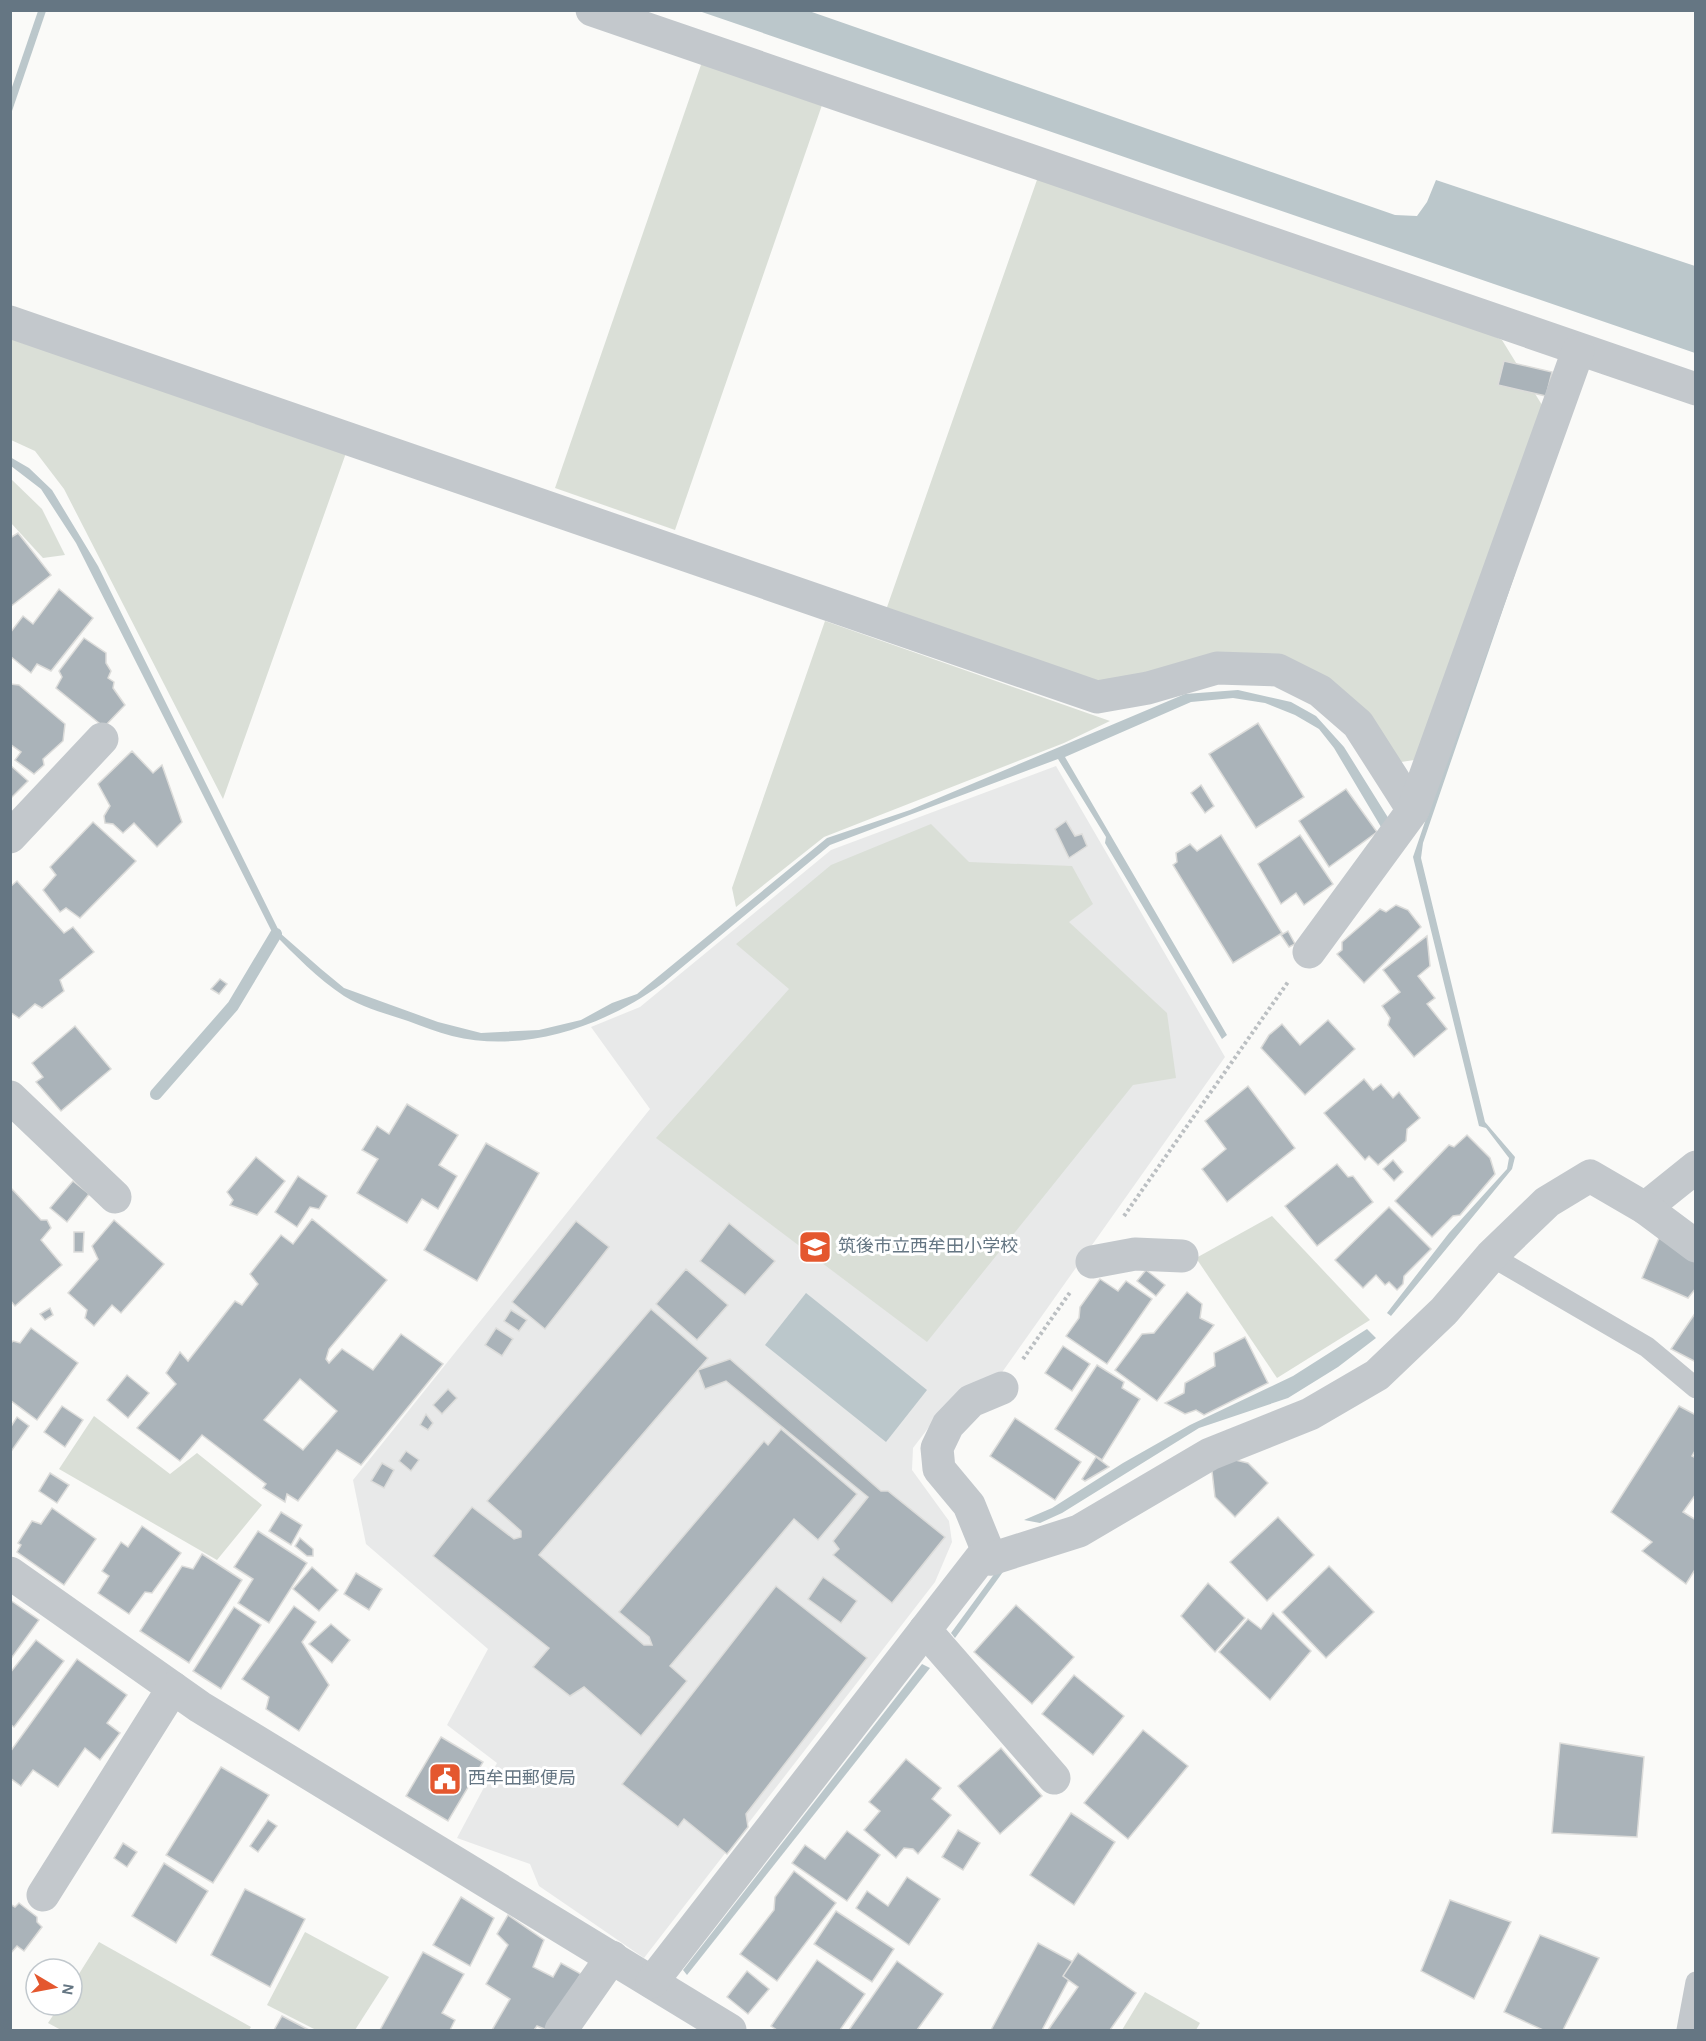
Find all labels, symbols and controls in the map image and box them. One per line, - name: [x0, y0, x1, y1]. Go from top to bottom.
- school or university icon: 筑後市立西牟田小学校: [797, 1229, 833, 1265]
- place label: 筑後市立西牟田小学校: [838, 1236, 1018, 1256]
- public building icon: 西牟田郵便局: [427, 1761, 463, 1797]
- place label: 西牟田郵便局: [468, 1769, 576, 1788]
- north arrow: [24, 1957, 84, 2017]
- text: N: [59, 1983, 77, 1996]

